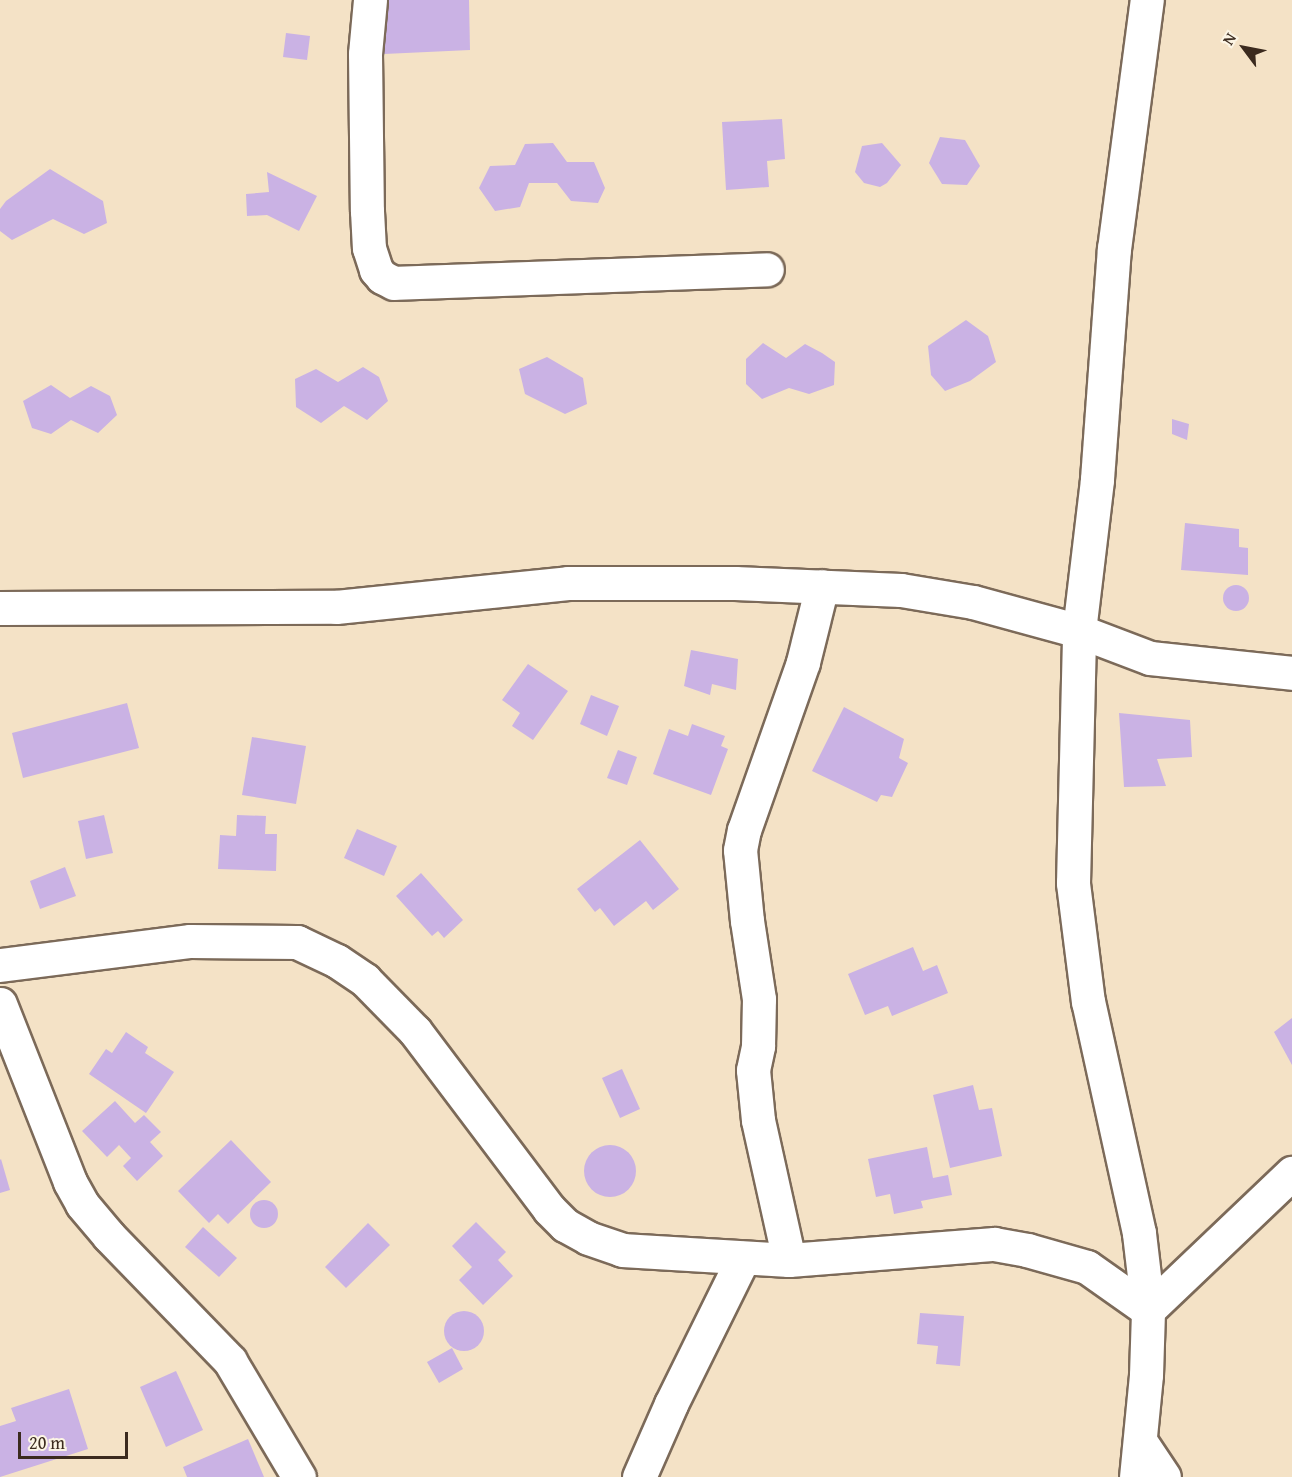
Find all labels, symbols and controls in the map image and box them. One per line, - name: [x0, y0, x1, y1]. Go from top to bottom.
- north arrow: [1214, 18, 1274, 78]
- text: N: [1216, 28, 1242, 49]
- scale bar: [21, 1420, 130, 1458]
- text: 20 m: [29, 1429, 65, 1456]

